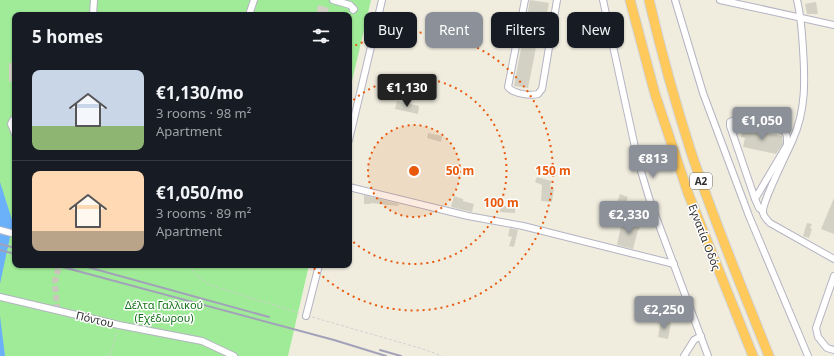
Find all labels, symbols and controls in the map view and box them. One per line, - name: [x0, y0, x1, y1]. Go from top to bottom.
- chip: Buy: [364, 12, 417, 48]
- chip: Rent: [425, 12, 483, 48]
- chip: Filters: [491, 12, 559, 48]
- chip: New: [567, 12, 624, 48]
- text: 5 homes: [32, 25, 103, 48]
- icon: filters: [310, 25, 332, 47]
- pin: €1,130: [374, 74, 440, 108]
- text: €1,130: [387, 78, 427, 96]
- text: €1,130/mo: [156, 81, 244, 104]
- icon: home: [64, 86, 112, 134]
- text: 3 rooms · 98 m²: [156, 104, 251, 122]
- pin: €1,050: [729, 107, 795, 141]
- text: €1,050: [742, 111, 782, 129]
- text: Apartment: [156, 122, 222, 140]
- pin: €813: [629, 145, 677, 179]
- text: €813: [638, 149, 668, 167]
- text: 50 m: [446, 162, 474, 179]
- text: 150 m: [535, 162, 571, 179]
- centre of rings: [407, 164, 421, 178]
- road number: Α2: [690, 173, 712, 189]
- text: €1,050/mo: [156, 181, 244, 204]
- icon: home: [64, 187, 112, 235]
- text: 100 m: [483, 194, 519, 211]
- pin: €2,330: [596, 201, 662, 235]
- street label: Εγνατία Οδός: [686, 202, 724, 272]
- text: 3 rooms · 89 m²: [156, 204, 251, 222]
- text: €2,330: [609, 205, 649, 223]
- text: Apartment: [156, 222, 222, 240]
- pin: €2,250: [631, 296, 697, 330]
- park label: Δέλτα Γαλλικού (Εχέδωρου): [125, 297, 203, 325]
- text: €2,250: [644, 300, 684, 318]
- street label: Πόντου: [75, 307, 115, 331]

